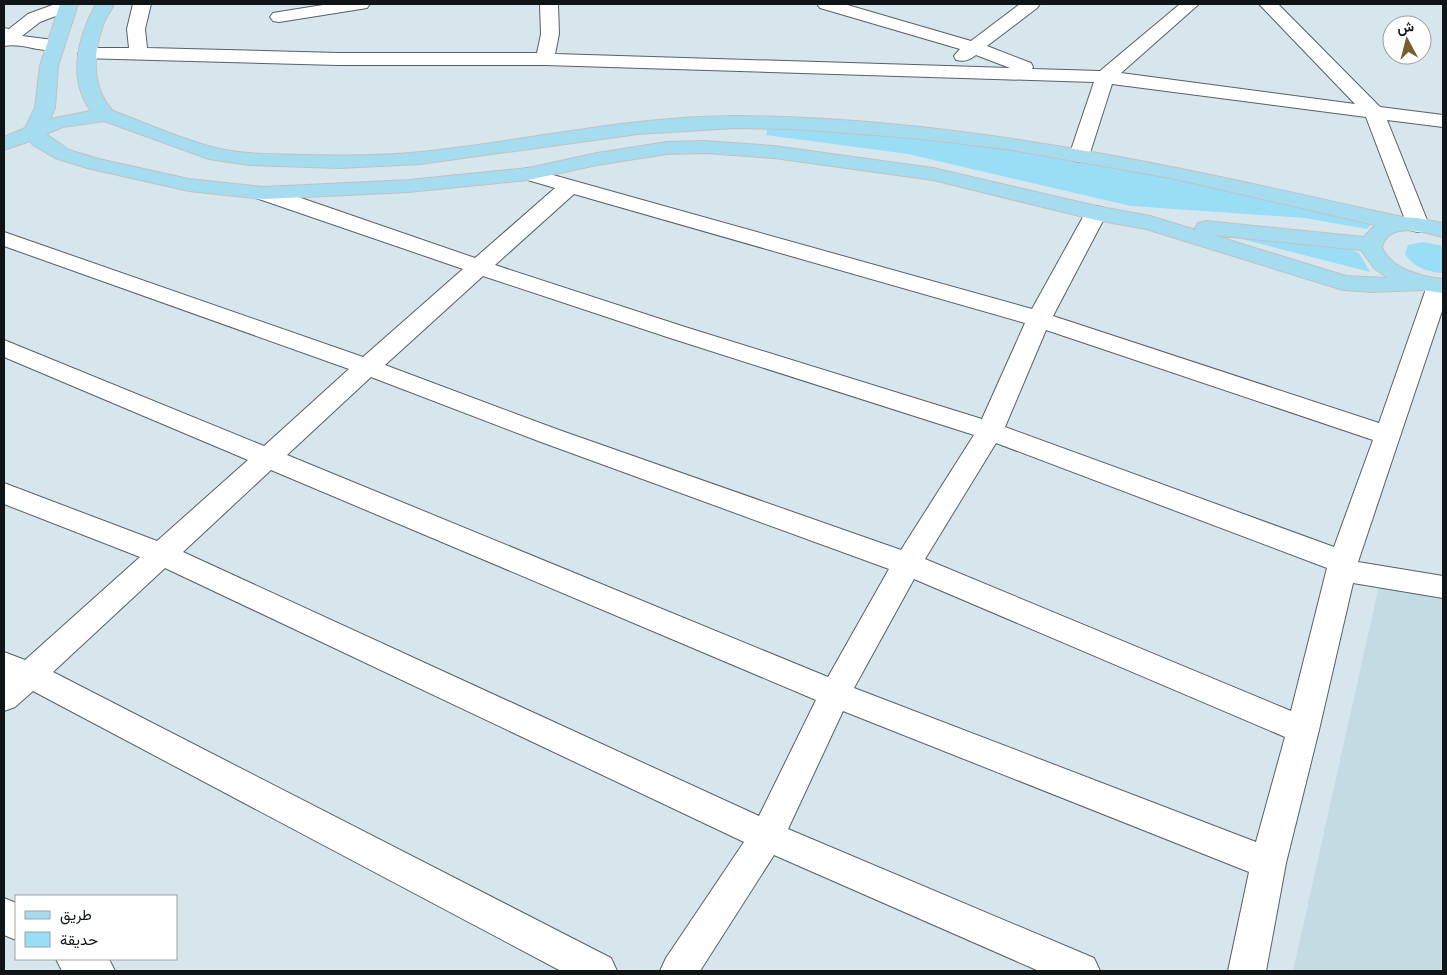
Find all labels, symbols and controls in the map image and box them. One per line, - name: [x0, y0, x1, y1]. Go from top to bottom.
- north arrow: [1382, 15, 1432, 65]
- text: ش: [1396, 17, 1415, 37]
- legend: [15, 895, 178, 960]
- text: طريق: [60, 905, 92, 925]
- text: حديقة: [60, 930, 98, 949]

